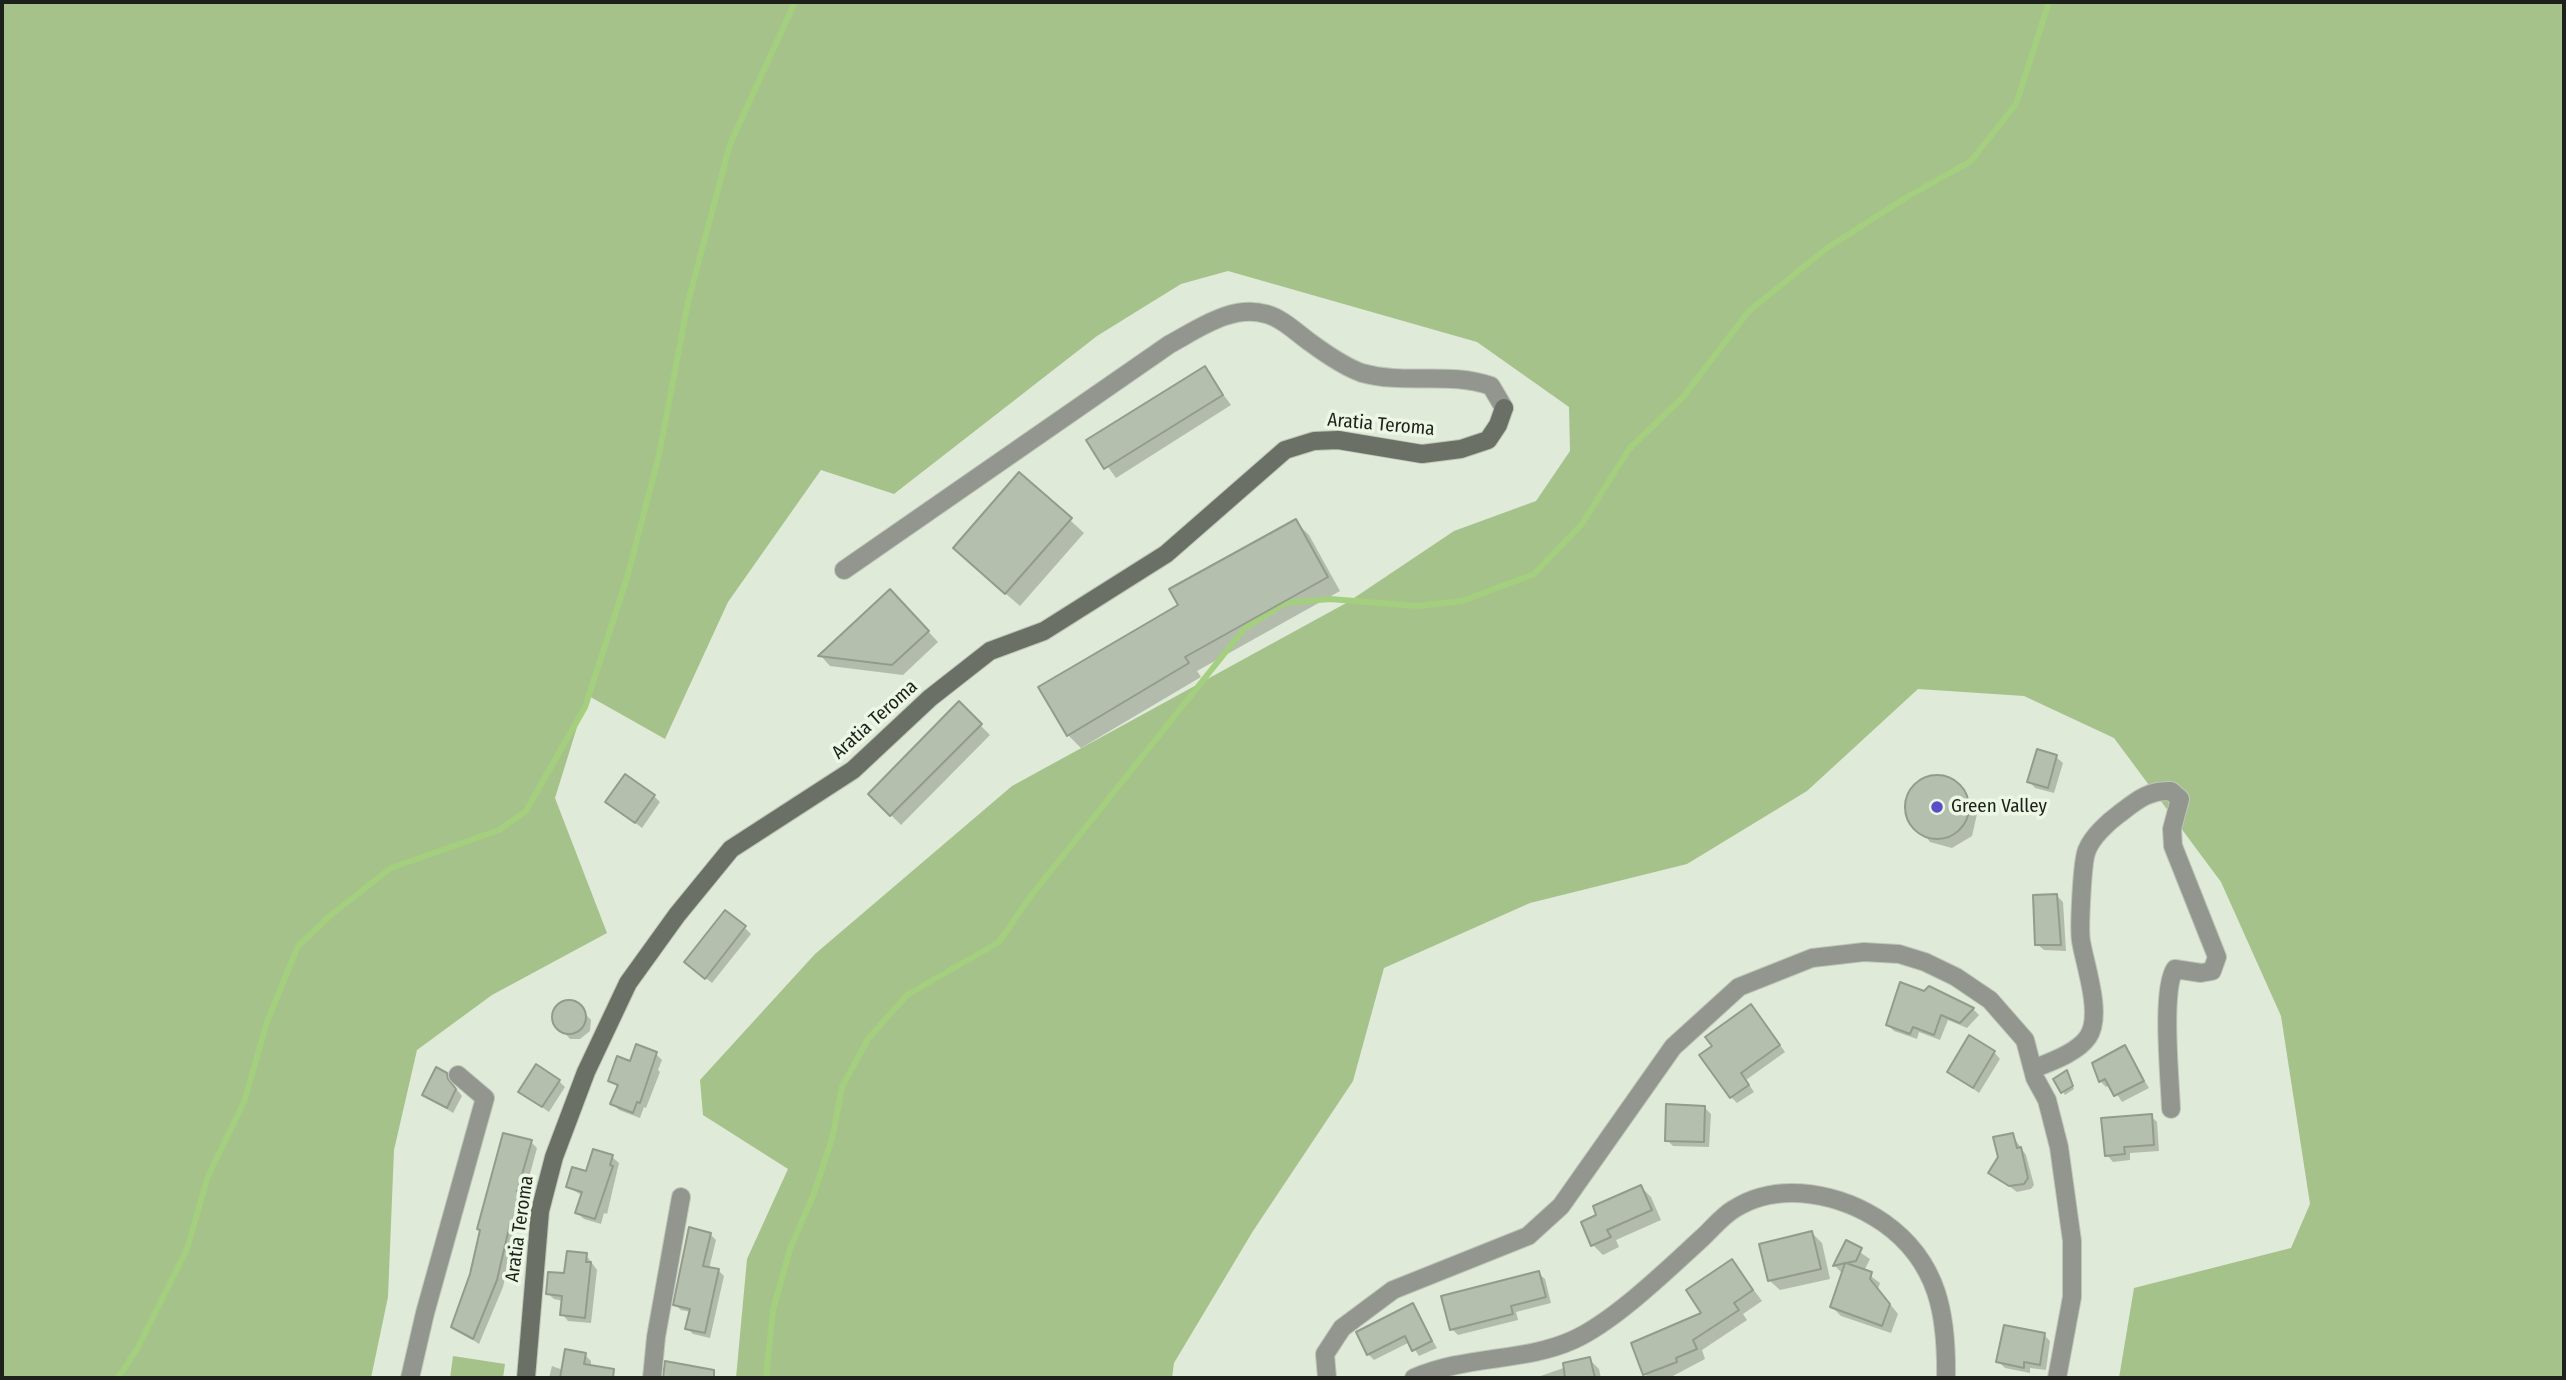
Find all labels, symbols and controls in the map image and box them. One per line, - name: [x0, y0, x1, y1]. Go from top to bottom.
- street label: Aratia Teroma: [1327, 409, 1435, 441]
- street label: Aratia Teroma: [828, 676, 922, 764]
- place label: Green Valley: [1951, 796, 2047, 818]
- marker: Green Valley: [1929, 799, 1945, 815]
- street label: Aratia Teroma: [501, 1174, 539, 1284]

